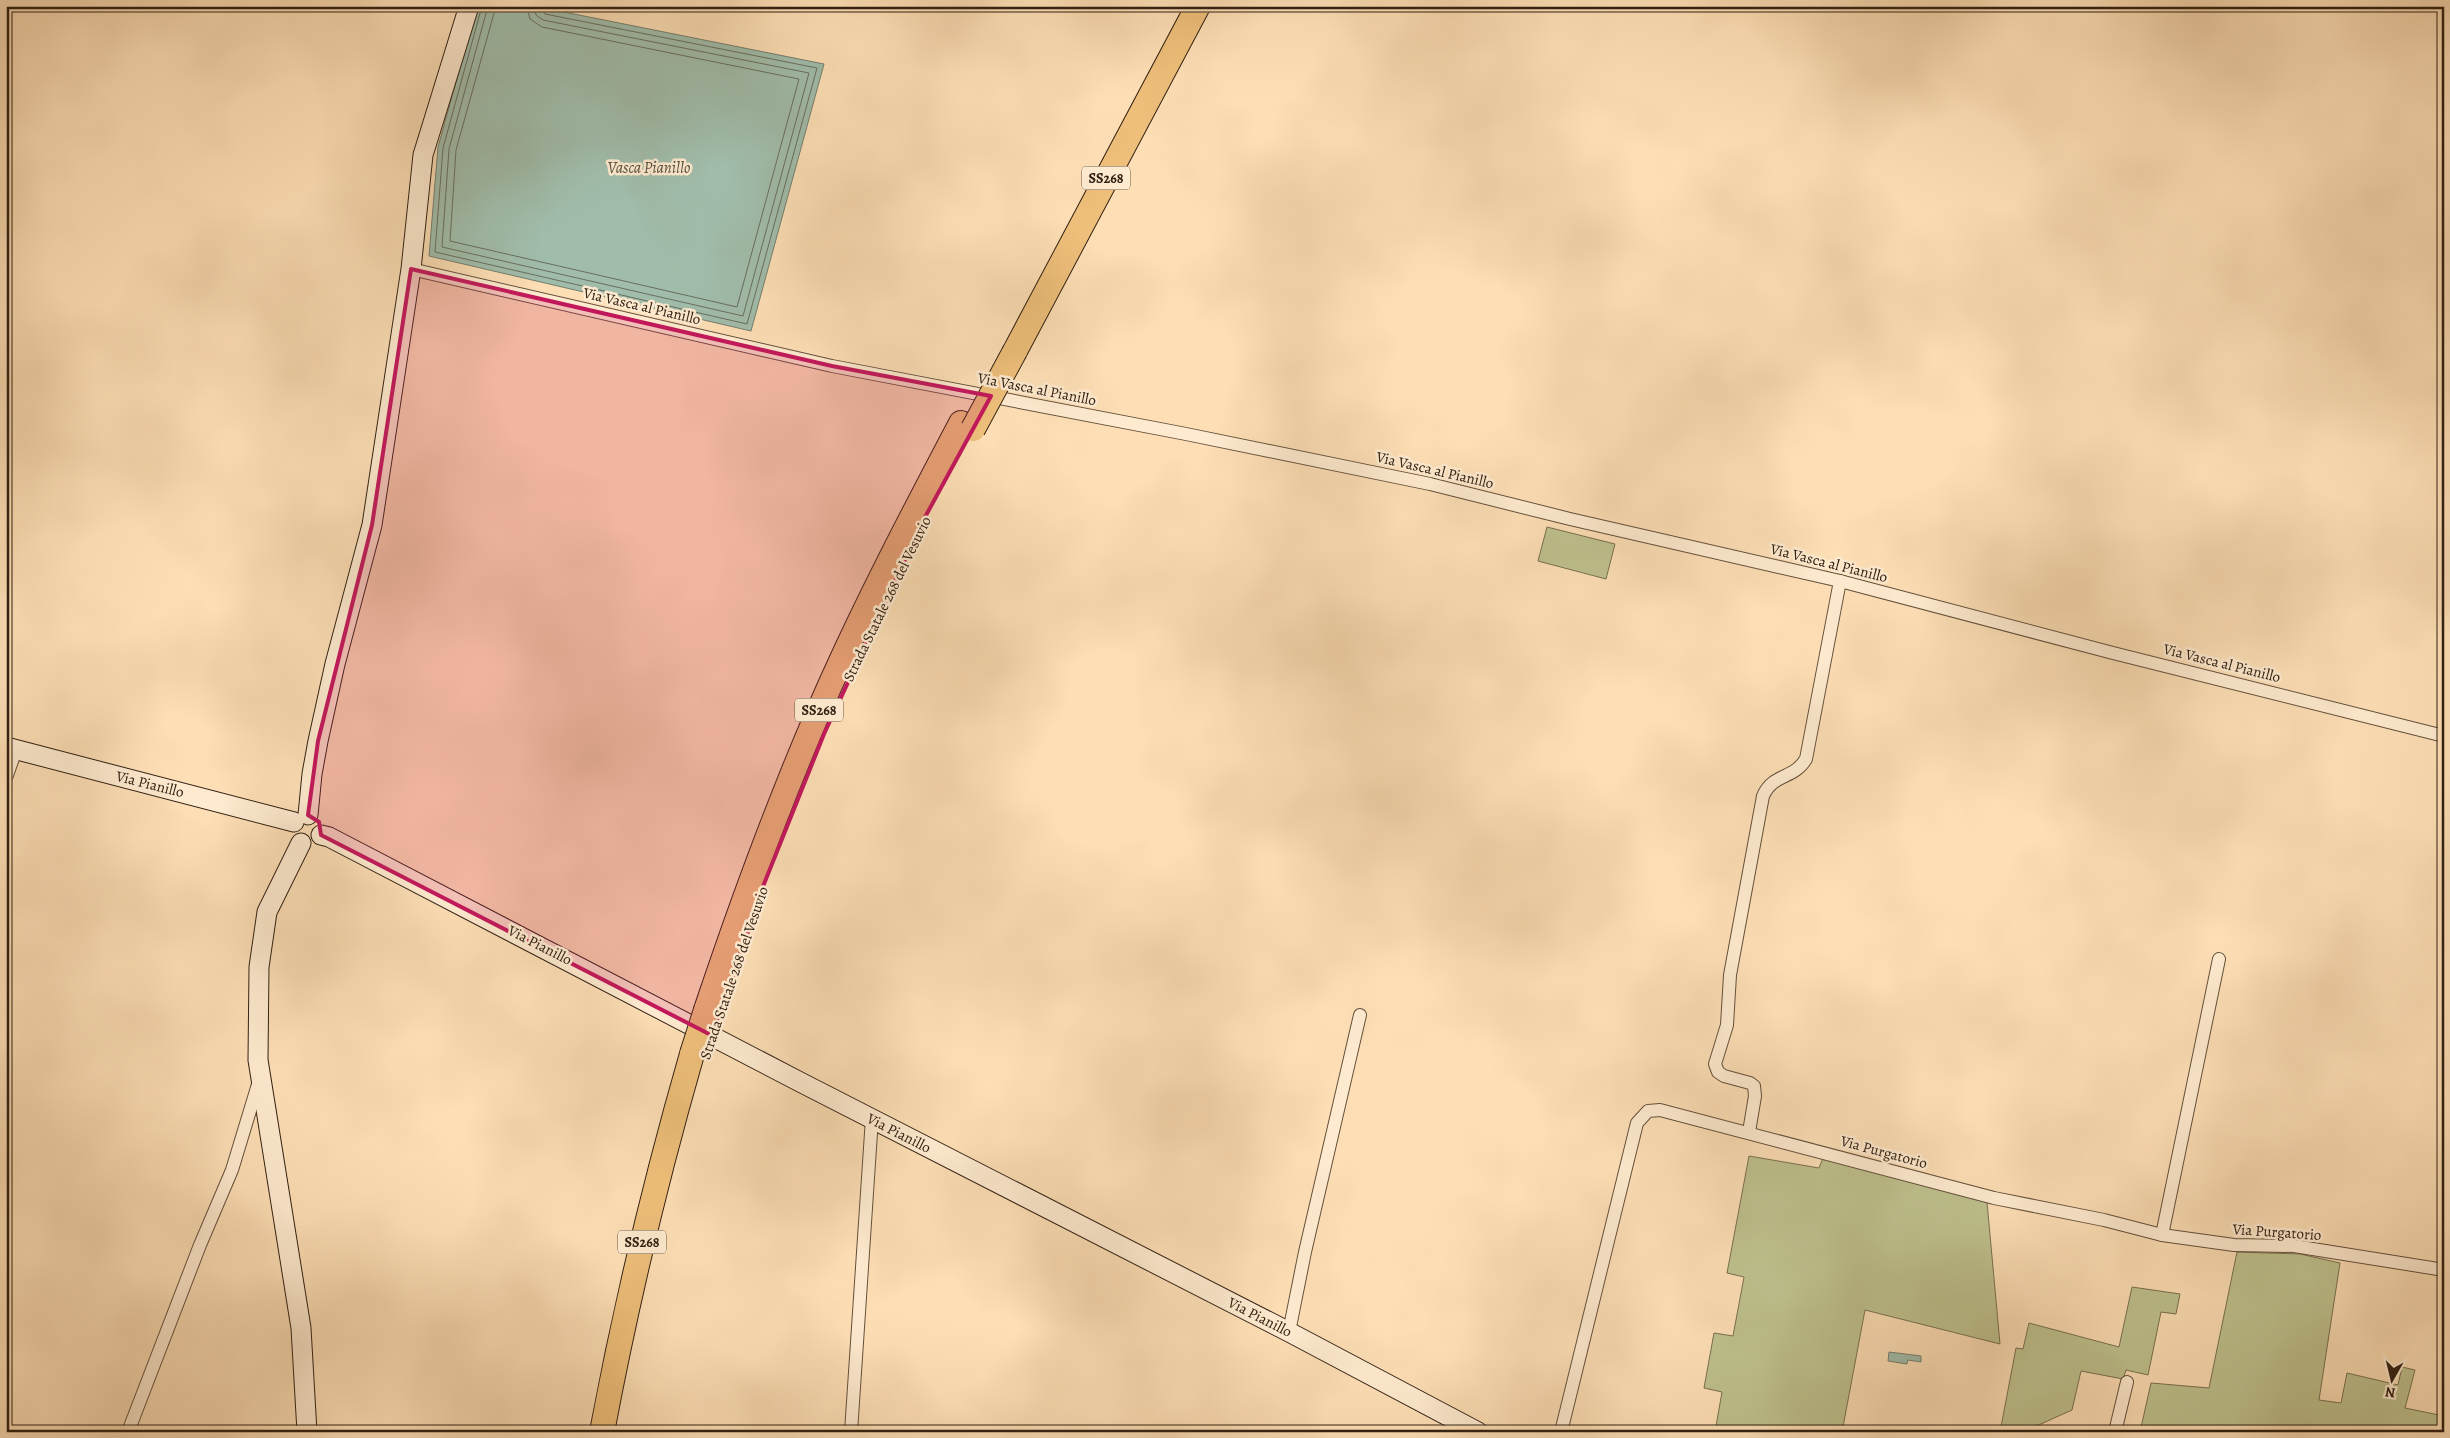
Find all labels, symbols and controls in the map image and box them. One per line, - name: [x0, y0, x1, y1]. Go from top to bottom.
- water label: Vasca Pianillo: [608, 157, 690, 179]
- road number: SS268: [1082, 167, 1130, 190]
- street label: Via Vasca al Pianillo: [580, 283, 703, 329]
- street label: Via Vasca al Pianillo: [975, 368, 1098, 410]
- street label: Via Vasca al Pianillo: [1373, 447, 1496, 493]
- street label: Strada Statale 268 del Vesuvio: [838, 513, 936, 685]
- street label: Via Vasca al Pianillo: [1767, 539, 1890, 587]
- street label: Via Vasca al Pianillo: [2160, 639, 2283, 687]
- road number: SS268: [795, 698, 843, 722]
- street label: Via Pianillo: [113, 766, 186, 802]
- street label: Strada Statale 268 del Vesuvio: [695, 884, 773, 1062]
- street label: Via Pianillo: [504, 920, 575, 970]
- street label: Via Pianillo: [863, 1108, 934, 1158]
- street label: Via Purgatorio: [1837, 1131, 1930, 1173]
- street label: Via Purgatorio: [2231, 1219, 2322, 1245]
- road number: SS268: [618, 1230, 666, 1254]
- street label: Via Pianillo: [1224, 1292, 1295, 1342]
- north arrow: [2368, 1356, 2418, 1406]
- text: N: [2384, 1382, 2397, 1402]

